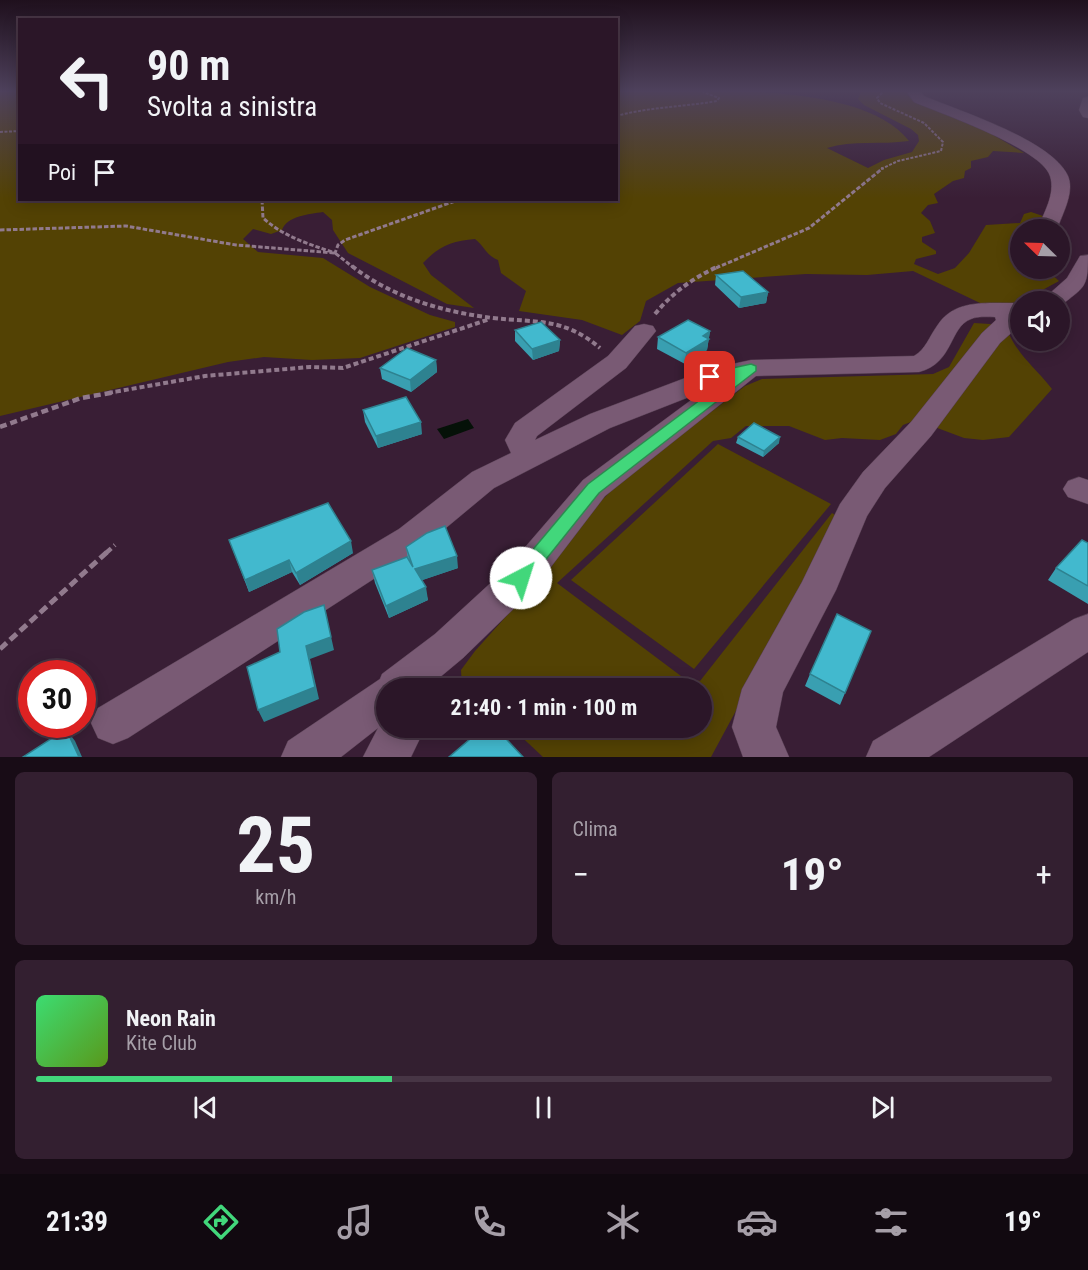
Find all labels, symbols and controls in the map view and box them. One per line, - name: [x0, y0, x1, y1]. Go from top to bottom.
- text: 90 m: [147, 41, 230, 90]
- icon: left: [48, 42, 126, 120]
- text: Svolta a sinistra: [147, 91, 317, 123]
- icon: arrive: [88, 156, 121, 189]
- text: Poi: [48, 160, 76, 185]
- north arrow: [1010, 219, 1070, 279]
- map controls: [1010, 219, 1070, 351]
- button: sound: [1010, 291, 1070, 351]
- pin: [684, 351, 735, 402]
- icon: arrive: [693, 360, 726, 393]
- position arrow: [489, 546, 553, 610]
- speed limit sign: 30: [18, 660, 96, 738]
- text: 21:40 · 1 min · 100 m: [451, 695, 637, 720]
- text: 25: [236, 800, 315, 891]
- text: Clima: [573, 817, 618, 841]
- text: 19°: [781, 848, 844, 901]
- text: −: [573, 855, 589, 894]
- text: +: [1036, 855, 1052, 894]
- text: km/h: [255, 885, 296, 909]
- text: Neon Rain: [126, 1006, 216, 1031]
- text: Kite Club: [126, 1031, 197, 1055]
- icon: previous: [189, 1091, 222, 1124]
- icon: pause: [527, 1091, 560, 1124]
- icon: next: [866, 1091, 899, 1124]
- icon: directions: [200, 1201, 242, 1243]
- icon: music: [334, 1201, 376, 1243]
- icon: phone: [468, 1201, 510, 1243]
- icon: climate: [602, 1201, 644, 1243]
- icon: car: [736, 1201, 778, 1243]
- icon: filters: [870, 1201, 912, 1243]
- text: 21:39: [46, 1206, 108, 1238]
- text: 19°: [1004, 1206, 1042, 1238]

